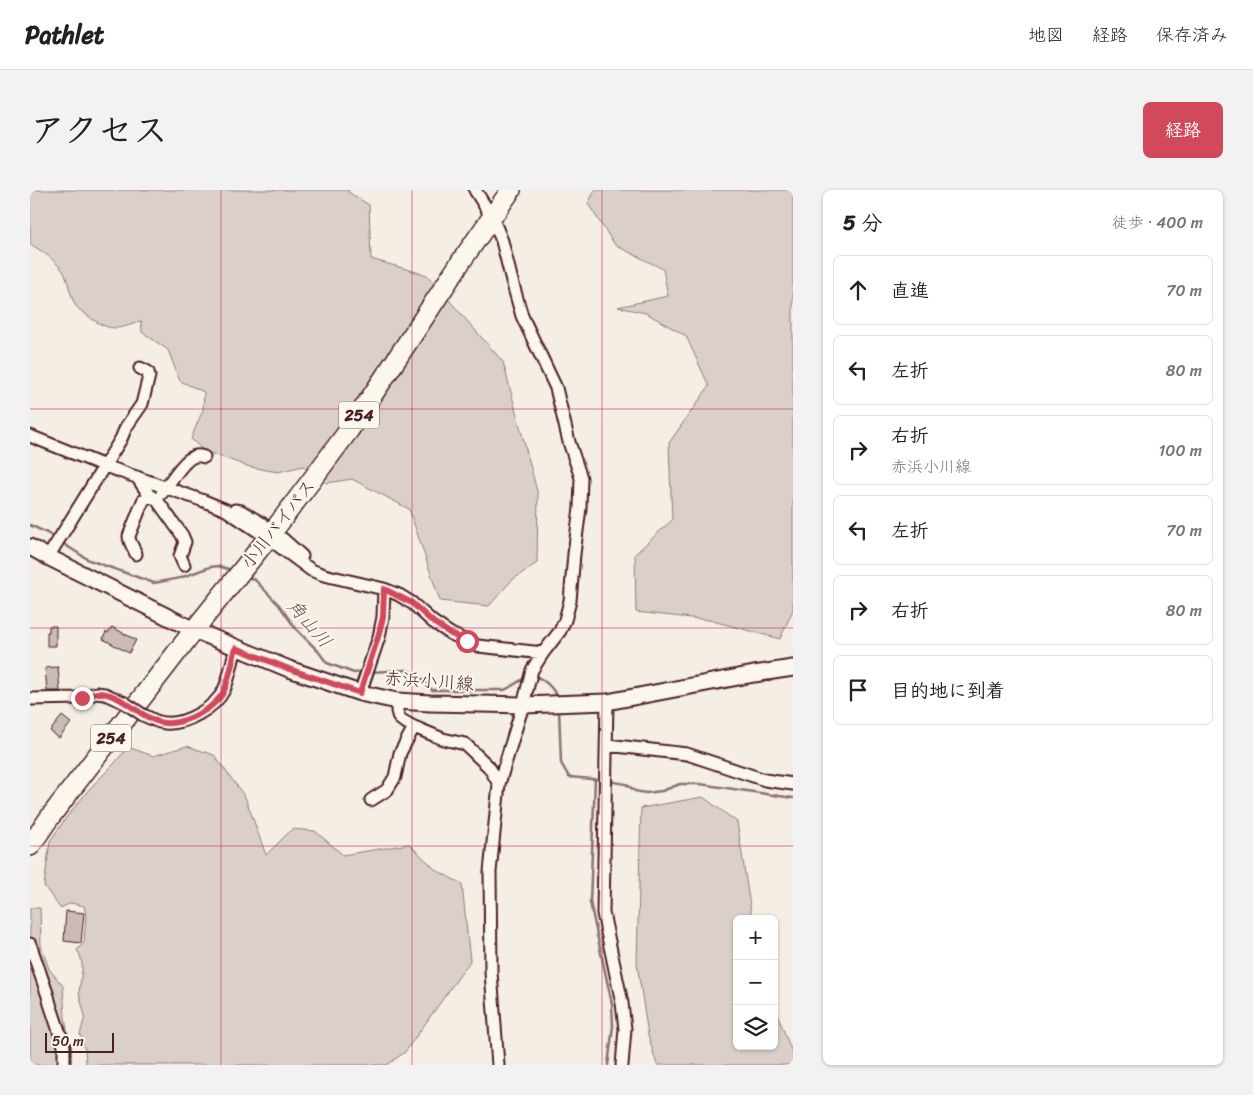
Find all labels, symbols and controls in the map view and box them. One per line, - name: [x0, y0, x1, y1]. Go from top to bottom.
- text: Pathlet: [25, 14, 104, 56]
- text: 地図: [1028, 19, 1064, 51]
- text: 経路: [1092, 19, 1128, 51]
- text: 保存済み: [1156, 19, 1228, 51]
- text: アクセス: [30, 99, 168, 161]
- button: 経路: [1143, 102, 1223, 158]
- text: 5 分: [843, 204, 882, 242]
- text: 徒歩 · 400 m: [1112, 208, 1203, 237]
- text: 直進: [891, 274, 929, 307]
- icon: ahead: [844, 276, 872, 304]
- text: 70 m: [1166, 276, 1202, 305]
- text: 左折: [891, 354, 929, 387]
- icon: left: [844, 356, 872, 384]
- text: 80 m: [1166, 356, 1202, 385]
- road number: 254: [339, 402, 379, 428]
- text: 右折: [891, 419, 929, 452]
- icon: right: [844, 436, 872, 464]
- text: 100 m: [1158, 436, 1202, 465]
- text: 赤浜小川線: [891, 452, 971, 481]
- street label: 小川バイパス: [232, 472, 324, 576]
- text: 左折: [891, 514, 929, 547]
- icon: left: [844, 516, 872, 544]
- text: 70 m: [1166, 516, 1202, 545]
- water label: 角山川: [278, 591, 341, 656]
- text: 右折: [891, 594, 929, 627]
- icon: right: [844, 596, 872, 624]
- text: 80 m: [1166, 596, 1202, 625]
- route start: [456, 630, 479, 653]
- street label: 赤浜小川線: [383, 662, 475, 700]
- text: 目的地に到着: [891, 674, 1005, 707]
- icon: arrive: [844, 676, 872, 704]
- route end: [71, 687, 94, 710]
- road number: 254: [91, 724, 131, 752]
- map controls: [733, 915, 778, 1050]
- button: +: [733, 915, 778, 960]
- button: −: [733, 960, 778, 1005]
- button: layers: [733, 1005, 778, 1050]
- text: 50 m: [52, 1029, 84, 1054]
- scale bar: [45, 1030, 114, 1053]

